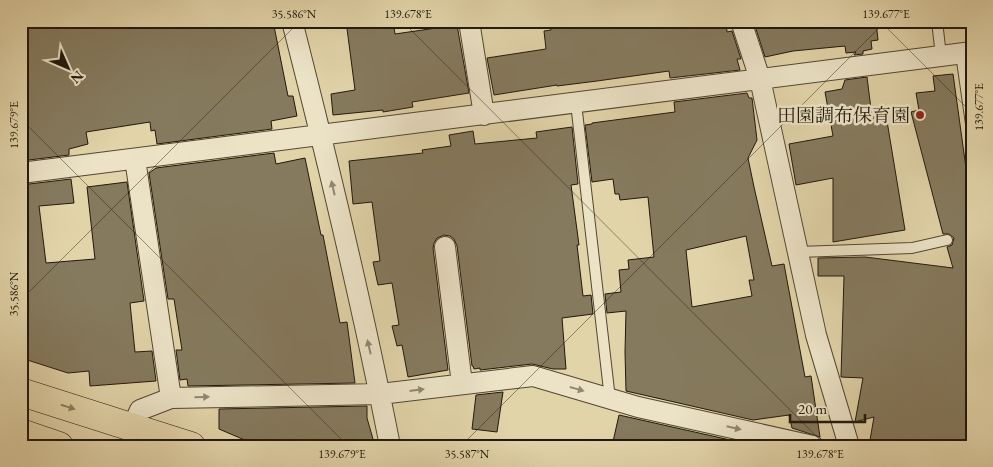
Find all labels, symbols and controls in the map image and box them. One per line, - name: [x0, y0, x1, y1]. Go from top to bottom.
- text: 35.586°N: [272, 6, 317, 22]
- text: 139.678°E: [384, 6, 432, 22]
- text: 139.677°E: [862, 6, 910, 22]
- north arrow: [42, 42, 92, 92]
- text: N: [66, 67, 88, 88]
- text: 139.677°E: [971, 83, 987, 131]
- text: 139.679°E: [6, 101, 22, 149]
- place label: 田園調布保育園: [777, 103, 910, 128]
- marker: 田園調布保育園: [914, 109, 926, 121]
- one-way arrow: [329, 181, 337, 196]
- text: 35.586°N: [6, 271, 22, 316]
- one-way arrow: [365, 339, 373, 354]
- one-way arrow: [409, 386, 425, 394]
- one-way arrow: [569, 386, 584, 394]
- scale bar: [790, 392, 866, 424]
- one-way arrow: [194, 393, 210, 401]
- text: 20 m: [798, 399, 827, 418]
- one-way arrow: [60, 404, 75, 411]
- one-way arrow: [727, 424, 742, 432]
- text: 139.679°E: [318, 446, 366, 462]
- text: 35.587°N: [445, 446, 490, 462]
- text: 139.678°E: [796, 446, 844, 462]

